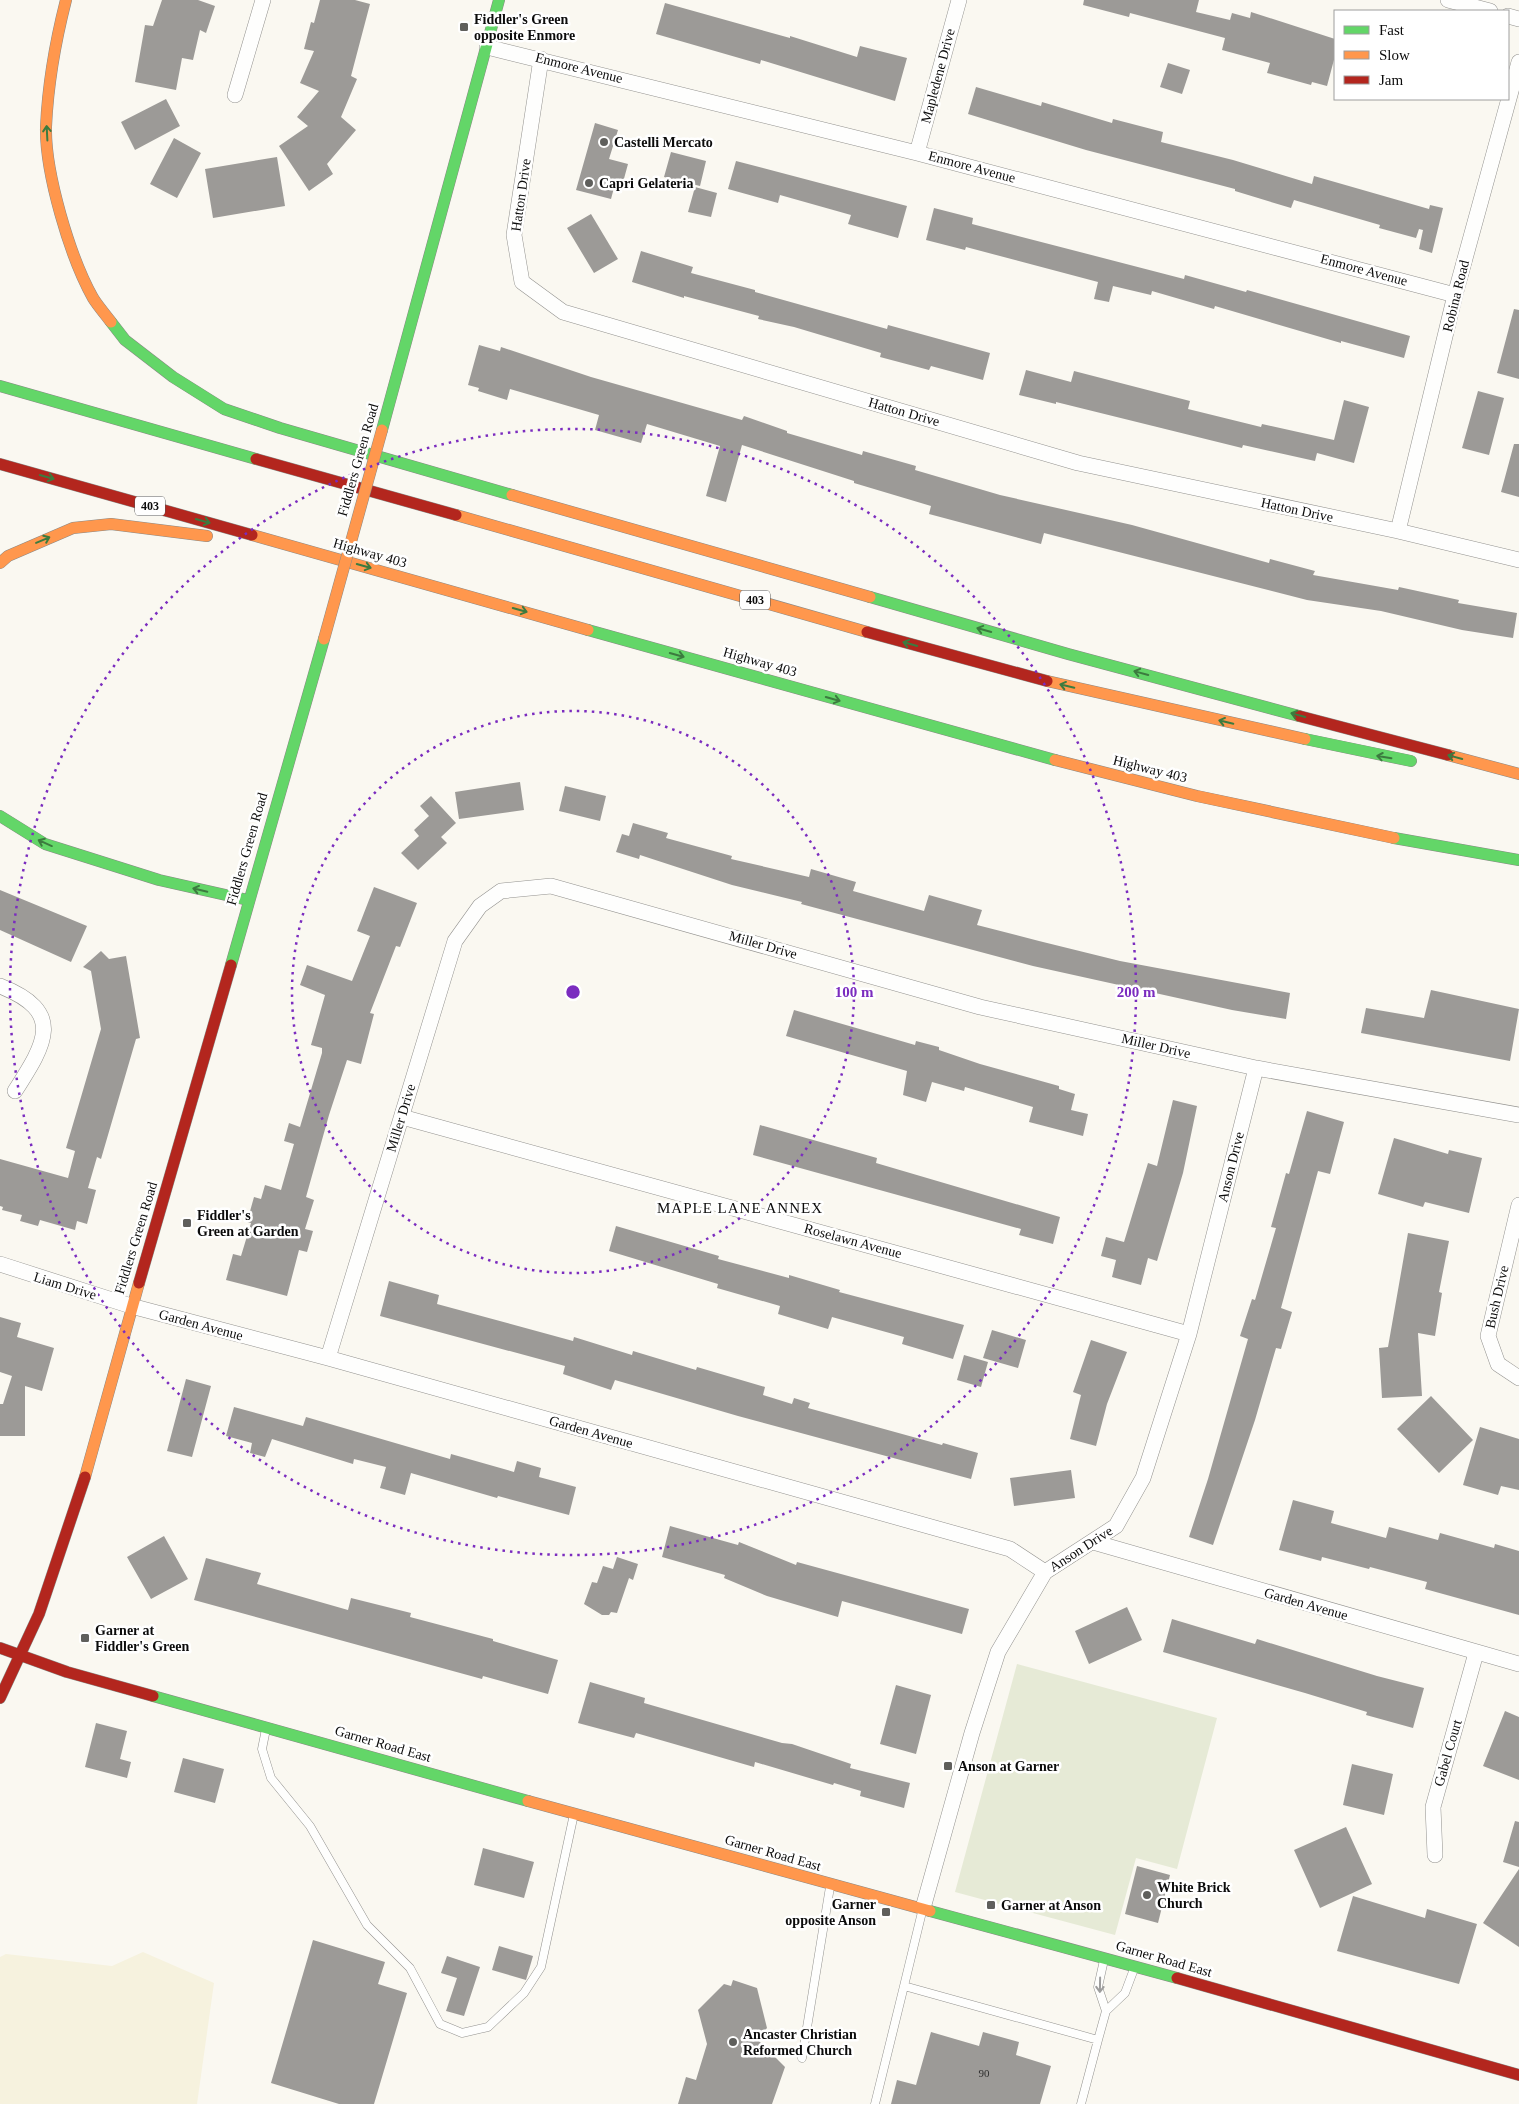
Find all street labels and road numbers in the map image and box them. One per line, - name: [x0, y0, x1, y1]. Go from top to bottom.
- street label: Mapledene Drive: [918, 27, 958, 125]
- street label: Enmore Avenue: [534, 50, 624, 86]
- street label: Enmore Avenue: [927, 148, 1017, 186]
- street label: Hatton Drive: [508, 158, 534, 232]
- street label: Enmore Avenue: [1319, 251, 1409, 289]
- street label: Robina Road: [1440, 259, 1472, 333]
- street label: Hatton Drive: [867, 395, 941, 429]
- street label: Fiddlers Green Road: [335, 402, 381, 518]
- street label: Hatton Drive: [1260, 495, 1334, 525]
- road number: 403: [135, 496, 165, 516]
- street label: Highway 403: [331, 535, 409, 571]
- road number: 403: [740, 590, 770, 610]
- street label: Highway 403: [721, 644, 799, 680]
- street label: Highway 403: [1111, 753, 1189, 785]
- street label: Fiddlers Green Road: [224, 791, 270, 907]
- street label: Miller Drive: [727, 928, 799, 962]
- street label: Miller Drive: [1120, 1031, 1192, 1061]
- street label: Miller Drive: [384, 1082, 418, 1154]
- street label: Anson Drive: [1215, 1130, 1247, 1204]
- street label: Fiddlers Green Road: [112, 1180, 160, 1296]
- street label: Roselawn Avenue: [803, 1221, 903, 1261]
- street label: Bush Drive: [1482, 1264, 1512, 1330]
- street label: Liam Drive: [32, 1269, 98, 1303]
- street label: Garden Avenue: [157, 1307, 245, 1343]
- street label: Garden Avenue: [547, 1413, 635, 1451]
- street label: Anson Drive: [1047, 1523, 1115, 1575]
- street label: Garden Avenue: [1262, 1585, 1350, 1623]
- street label: Gabel Court: [1431, 1718, 1465, 1788]
- street label: Garner Road East: [333, 1723, 433, 1765]
- street label: Garner Road East: [723, 1832, 823, 1874]
- street label: Garner Road East: [1114, 1938, 1214, 1980]

